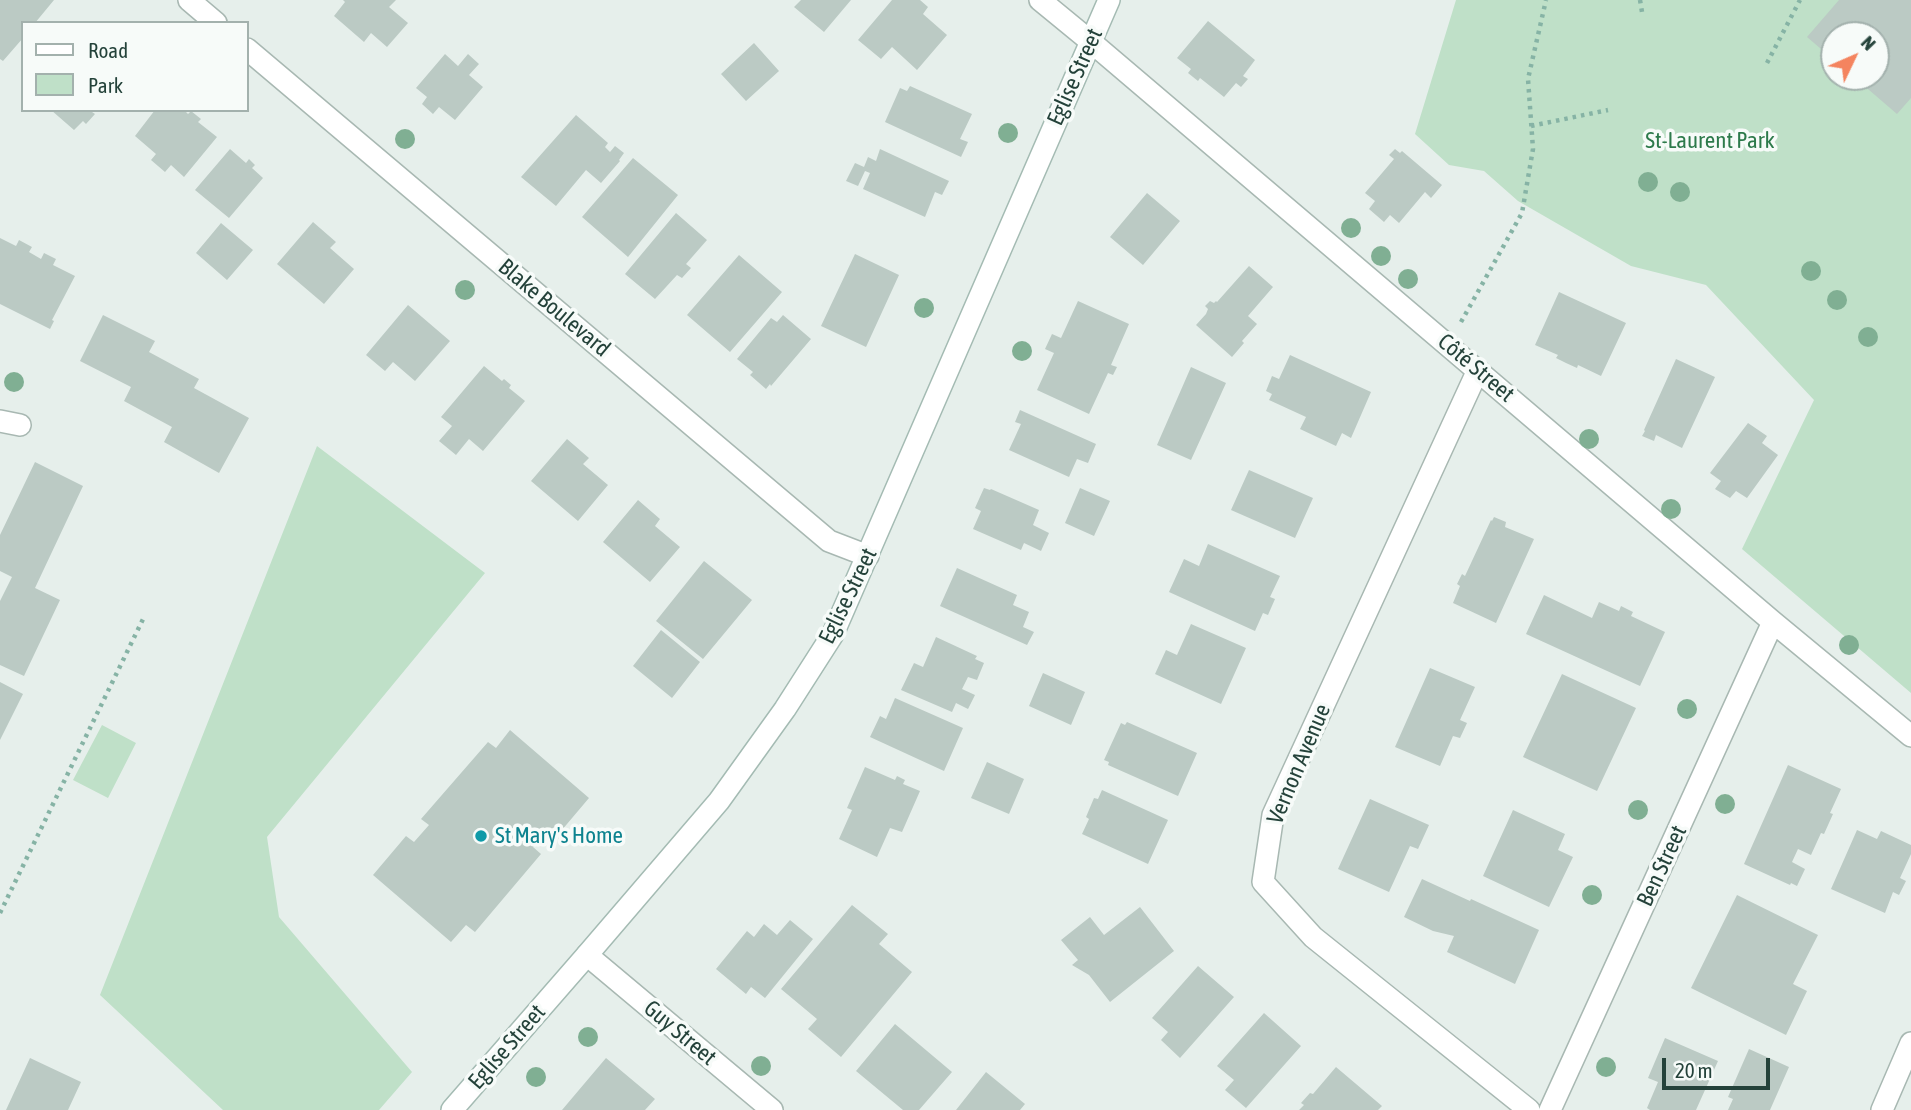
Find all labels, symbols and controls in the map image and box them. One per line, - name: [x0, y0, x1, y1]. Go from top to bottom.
- legend: [21, 21, 248, 112]
- north arrow: [1820, 21, 1890, 91]
- street label: Eglise Street: [1041, 24, 1109, 130]
- text: N: [1857, 31, 1880, 54]
- text: Road: [88, 38, 128, 62]
- text: Park: [88, 73, 123, 97]
- park label: St-Laurent Park: [1645, 127, 1775, 155]
- street label: Blake Boulevard: [492, 253, 616, 363]
- street label: Côté Street: [1432, 328, 1520, 408]
- street label: Eglise Street: [813, 544, 883, 648]
- street label: Vernon Avenue: [1261, 700, 1337, 828]
- street label: Ben Street: [1631, 821, 1693, 911]
- place label: St Mary's Home: [495, 822, 623, 850]
- marker: St Mary's Home: [473, 828, 489, 844]
- street label: Guy Street: [638, 995, 722, 1071]
- street label: Eglise Street: [463, 999, 551, 1095]
- scale bar: [1666, 1044, 1774, 1088]
- text: 20 m: [1675, 1058, 1713, 1082]

